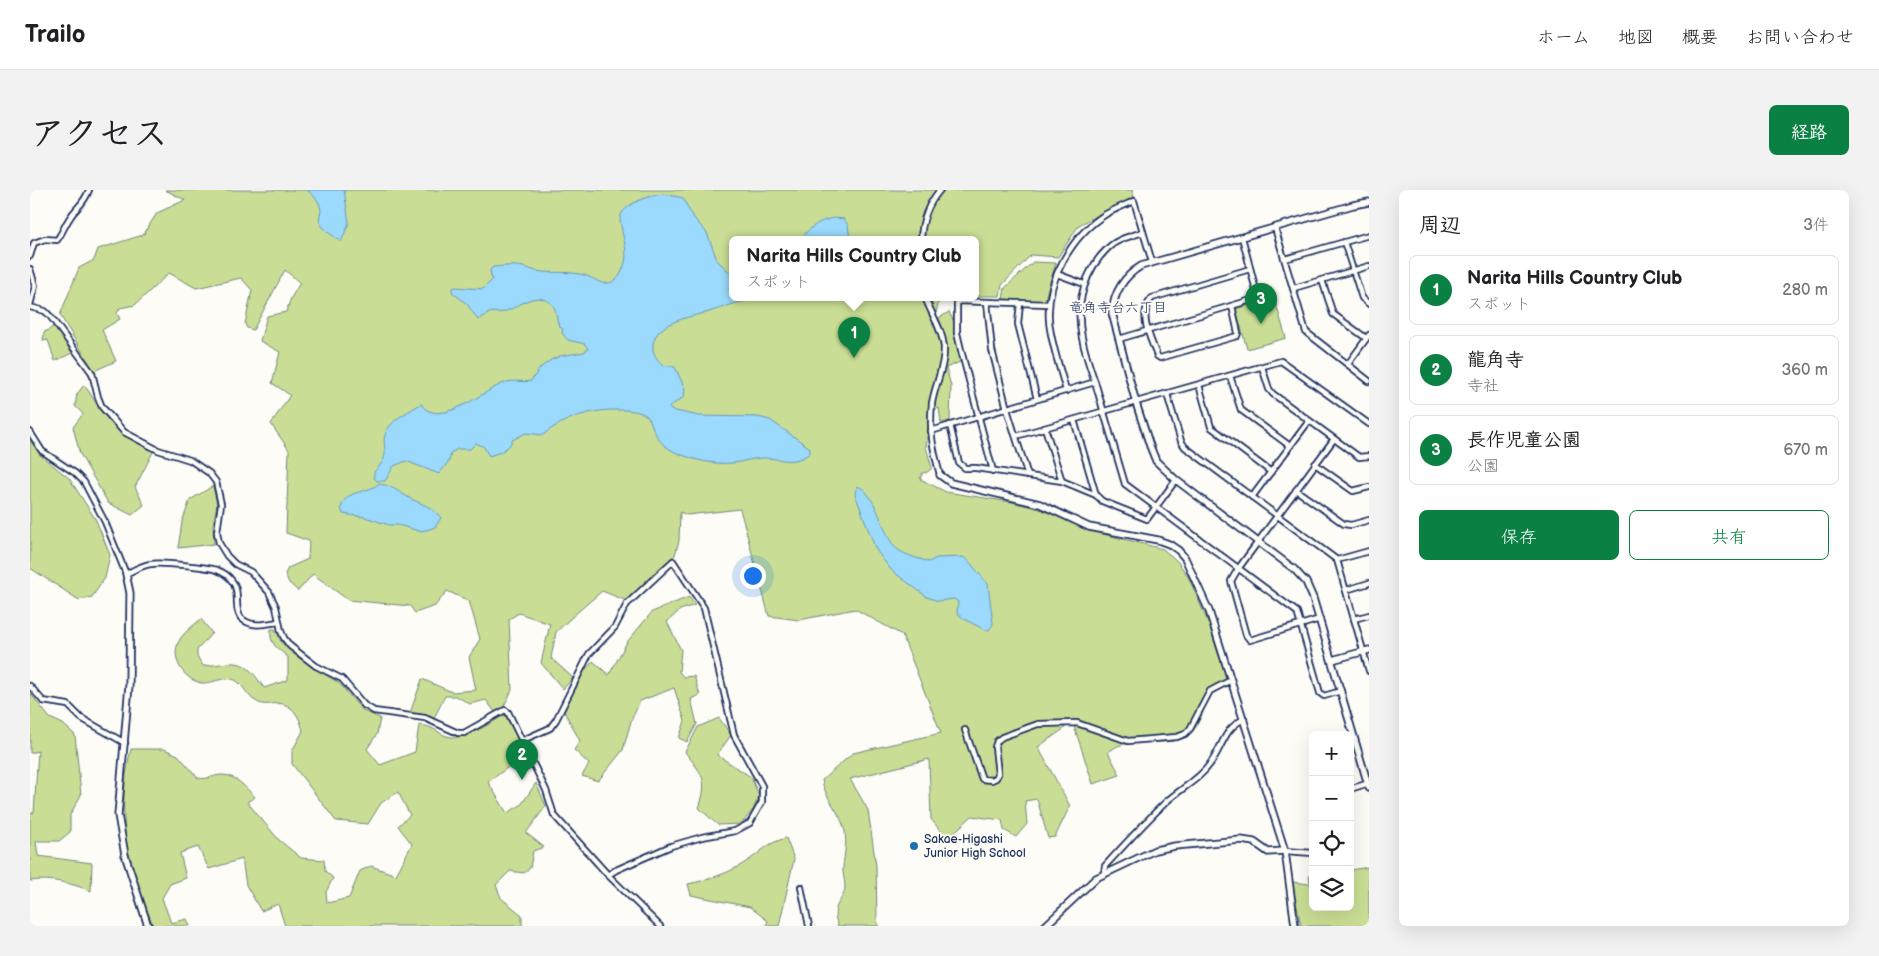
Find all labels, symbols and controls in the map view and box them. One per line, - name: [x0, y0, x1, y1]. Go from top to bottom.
- text: Trailo: [25, 20, 85, 49]
- text: ホーム: [1537, 27, 1590, 48]
- text: 地図: [1618, 27, 1654, 48]
- text: 概要: [1682, 27, 1718, 48]
- text: お問い合わせ: [1746, 27, 1854, 48]
- button: 経路: [1769, 105, 1849, 155]
- text: アクセス: [30, 113, 168, 156]
- text: 周辺: [1419, 213, 1461, 238]
- text: 3件: [1803, 216, 1829, 235]
- popup: [729, 236, 979, 301]
- text: Narita Hills Country Club: [746, 245, 962, 268]
- text: Narita Hills Country Club: [1467, 267, 1682, 290]
- text: スポット: [746, 273, 810, 292]
- text: 1: [1433, 281, 1439, 300]
- text: 280 m: [1782, 281, 1828, 300]
- pin: 3: [1245, 283, 1277, 324]
- text: スポット: [1467, 295, 1531, 314]
- district label: 竜角寺台六丁目: [1069, 299, 1167, 316]
- pin: 1: [838, 317, 870, 358]
- text: 龍角寺: [1467, 349, 1524, 372]
- text: 2: [1431, 361, 1441, 380]
- text: 360 m: [1781, 361, 1828, 380]
- text: 寺社: [1467, 377, 1499, 396]
- text: 長作児童公園: [1467, 429, 1581, 452]
- text: 3: [1431, 441, 1441, 460]
- text: 670 m: [1783, 441, 1828, 460]
- text: 公園: [1467, 457, 1499, 476]
- button: 保存: [1419, 510, 1619, 560]
- button: 共有: [1629, 510, 1829, 560]
- your location: [740, 563, 766, 589]
- map controls: [1309, 731, 1354, 911]
- button: +: [1309, 731, 1354, 776]
- pin: 2: [506, 739, 538, 780]
- button: −: [1309, 776, 1354, 821]
- button: locate: [1309, 821, 1354, 866]
- place label: Sakae-Higashi Junior High School: [924, 832, 1026, 861]
- marker: Sakae-Higashi Junior High School: [908, 840, 920, 852]
- button: layers: [1309, 866, 1354, 911]

